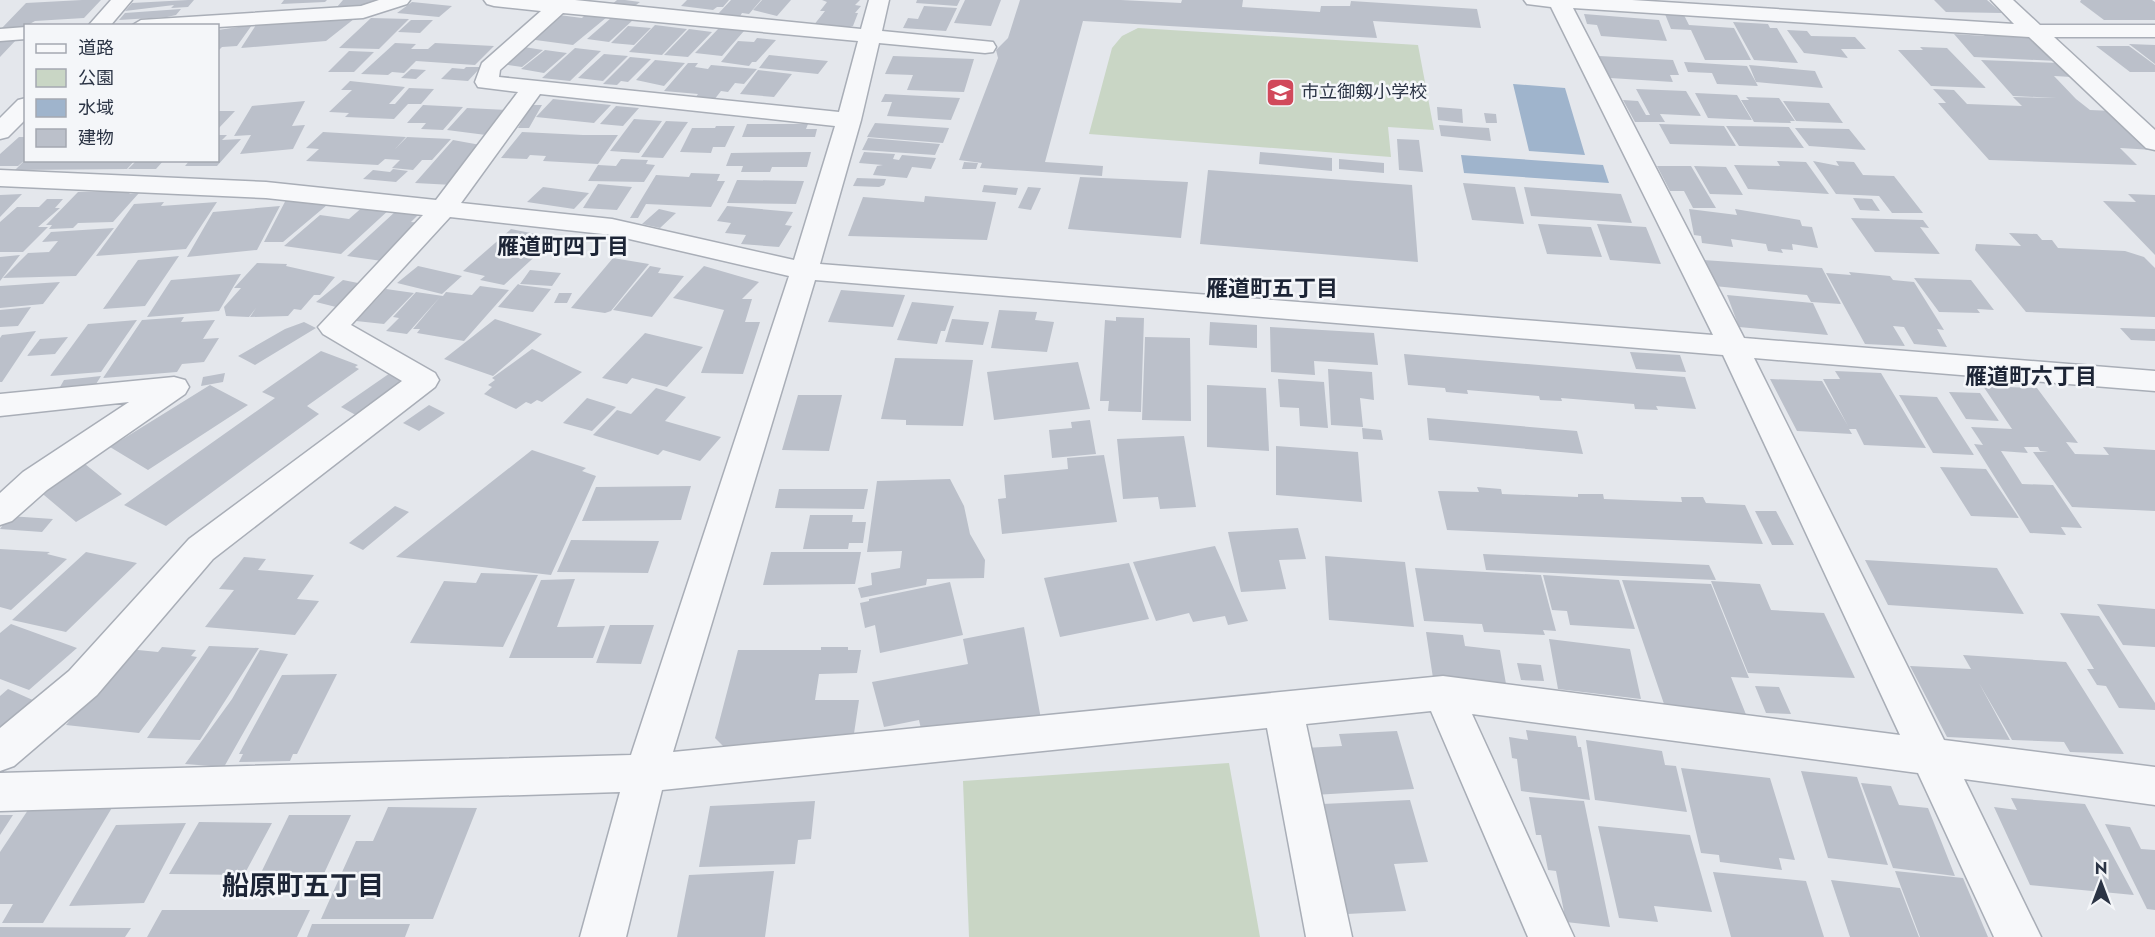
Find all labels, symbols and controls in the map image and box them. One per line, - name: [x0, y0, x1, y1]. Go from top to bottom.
- legend: [24, 24, 219, 162]
- text: 道路: [78, 35, 114, 61]
- text: 公園: [78, 65, 114, 91]
- school or university icon: 市立御剱小学校: [1264, 76, 1296, 108]
- place label: 市立御剱小学校: [1301, 79, 1427, 105]
- text: 水域: [78, 95, 114, 121]
- text: 建物: [78, 125, 114, 151]
- district label: 雁道町四丁目: [497, 230, 629, 262]
- district label: 雁道町五丁目: [1206, 272, 1338, 304]
- district label: 雁道町六丁目: [1965, 360, 2097, 392]
- north arrow: [2071, 853, 2131, 913]
- text: N: [2095, 857, 2107, 880]
- district label: 船原町五丁目: [222, 866, 384, 905]

